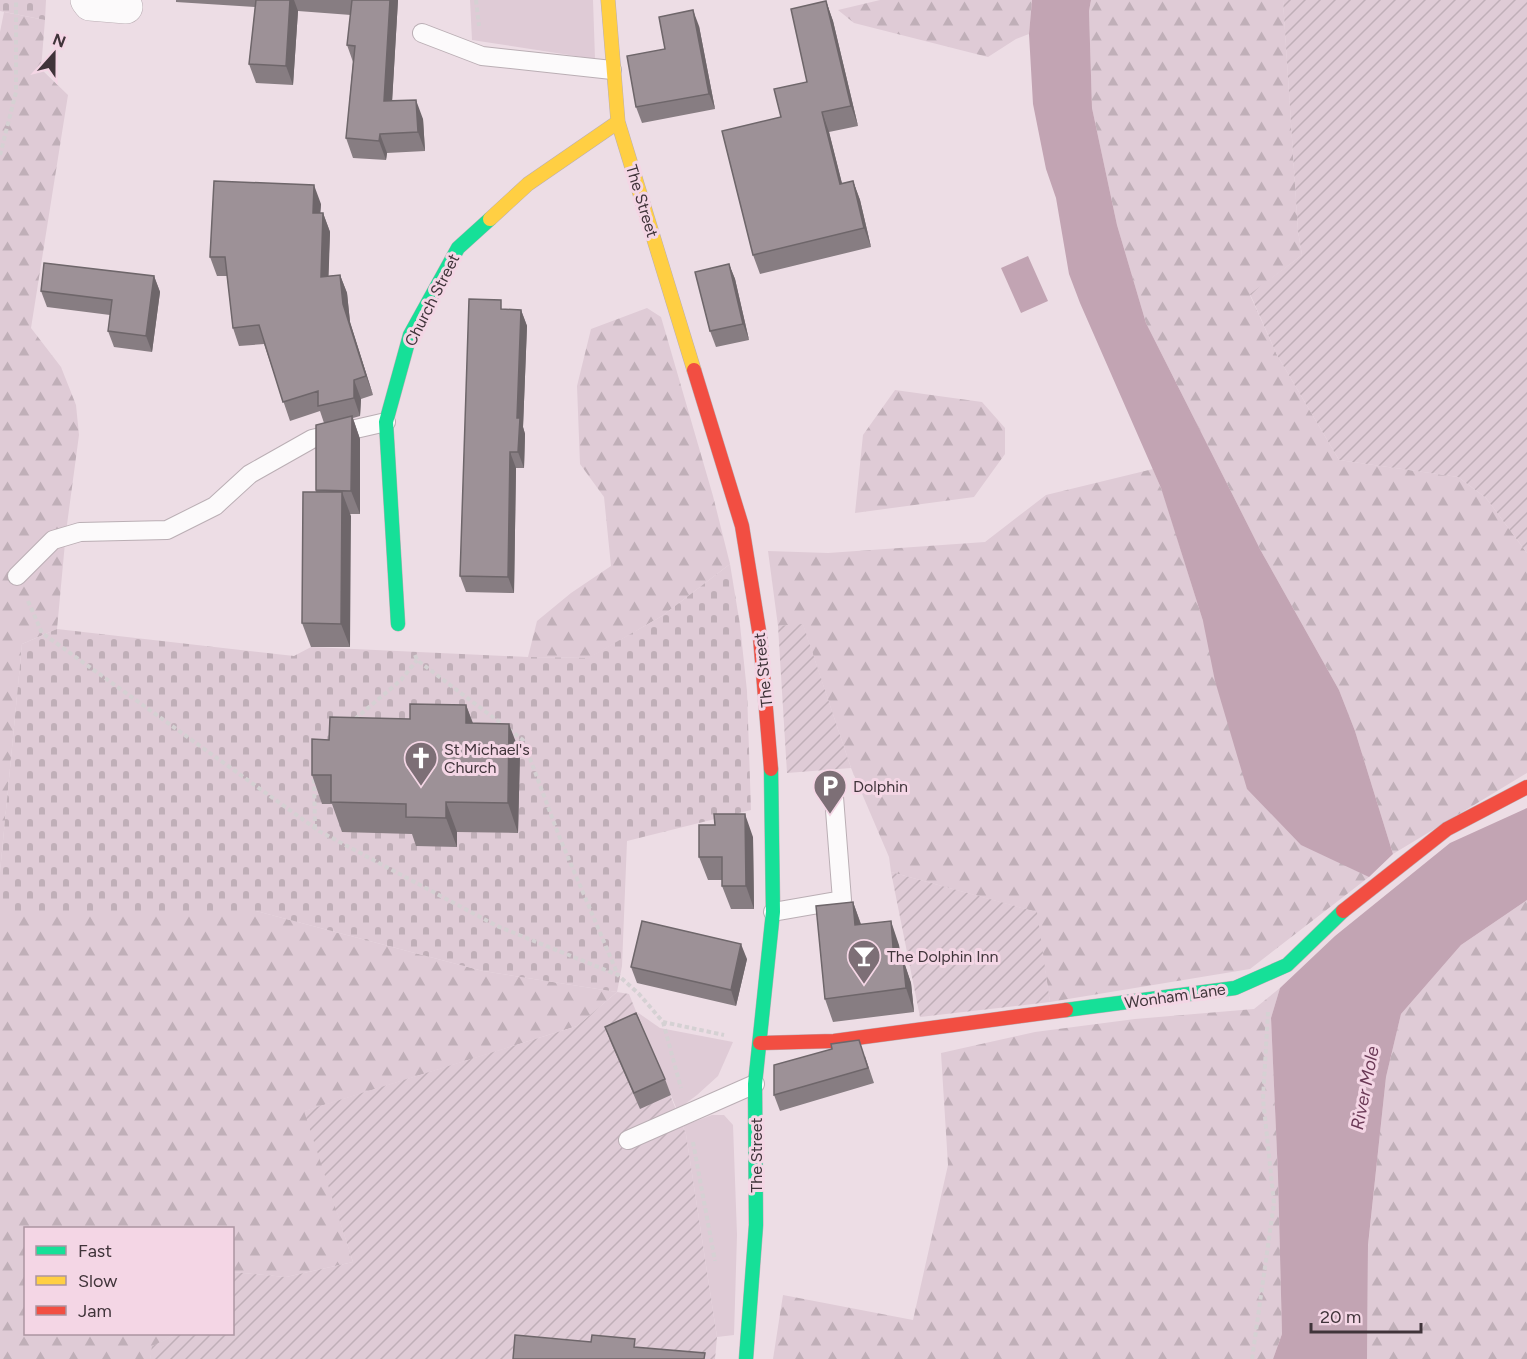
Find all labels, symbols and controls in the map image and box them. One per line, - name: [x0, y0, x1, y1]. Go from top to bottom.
- north arrow: [24, 24, 84, 84]
- text: N: [50, 29, 68, 52]
- street label: The Street: [622, 162, 662, 240]
- street label: Church Street: [401, 251, 463, 349]
- street label: The Street: [750, 632, 776, 708]
- church icon: St Michael's Church: [403, 740, 439, 787]
- place label: St Michael's Church: [444, 740, 530, 777]
- parking icon: Dolphin: [812, 768, 848, 815]
- place label: Dolphin: [853, 777, 908, 796]
- bar icon: The Dolphin Inn: [846, 938, 882, 985]
- place label: The Dolphin Inn: [887, 947, 998, 966]
- street label: Wonham Lane: [1123, 979, 1227, 1012]
- water label: River Mole: [1346, 1044, 1384, 1132]
- street label: The Street: [747, 1117, 766, 1193]
- legend: [24, 1227, 234, 1335]
- text: Fast: [78, 1240, 112, 1262]
- text: Slow: [78, 1270, 117, 1292]
- scale bar: [1311, 1296, 1420, 1334]
- text: Jam: [78, 1300, 112, 1322]
- text: 20 m: [1320, 1306, 1361, 1328]

